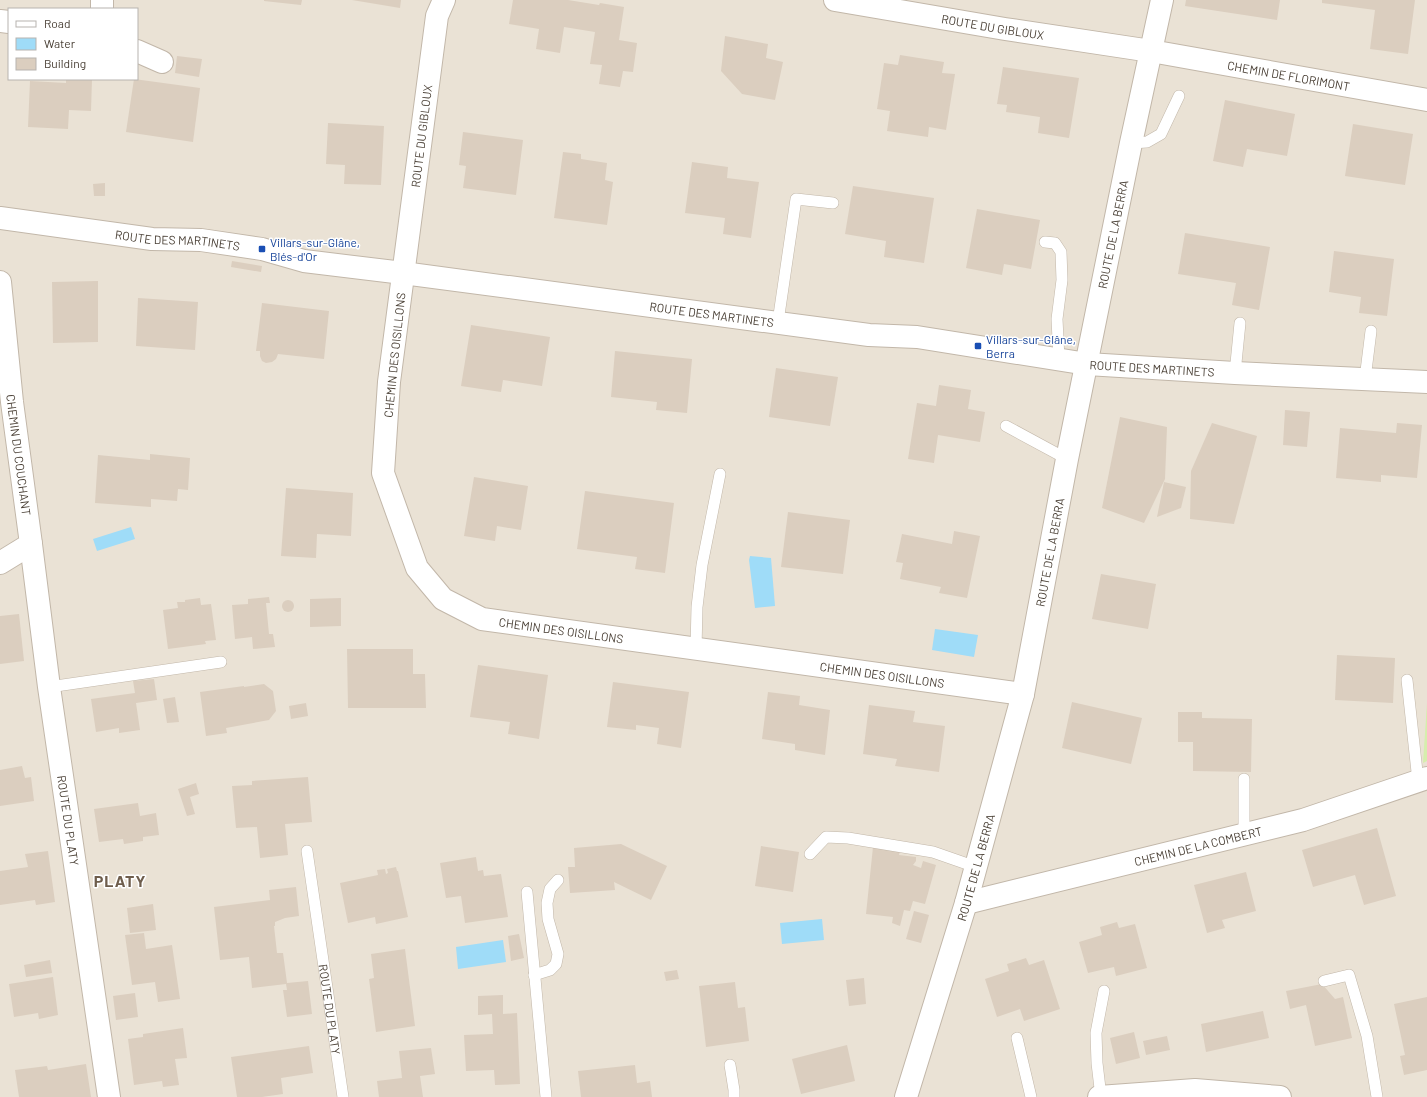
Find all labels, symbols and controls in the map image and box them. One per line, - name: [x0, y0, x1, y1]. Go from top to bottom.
- legend: [8, 8, 138, 80]
- street label: ROUTE DU GIBLOUX: [940, 11, 1045, 42]
- text: Road: [44, 16, 71, 30]
- text: Water: [44, 36, 76, 50]
- text: Building: [44, 56, 86, 70]
- street label: CHEMIN DE FLORIMONT: [1226, 58, 1351, 93]
- street label: ROUTE DU GIBLOUX: [408, 84, 434, 188]
- street label: ROUTE DE LA BERRA: [1095, 179, 1130, 290]
- street label: ROUTE DES MARTINETS: [114, 227, 241, 253]
- place label: Villars-sur-Glâne, Blés-d'Or: [270, 235, 360, 263]
- marker: Villars-sur-Glâne, Blés-d'Or: [257, 244, 267, 254]
- street label: CHEMIN DES OISILLONS: [380, 292, 408, 418]
- street label: ROUTE DES MARTINETS: [649, 299, 775, 329]
- place label: Villars-sur-Glâne, Berra: [986, 332, 1076, 360]
- marker: Villars-sur-Glâne, Berra: [973, 341, 983, 351]
- street label: ROUTE DES MARTINETS: [1089, 357, 1215, 379]
- street label: CHEMIN DU COUCHANT: [4, 394, 34, 517]
- street label: ROUTE DE LA BERRA: [1033, 497, 1067, 608]
- street label: CHEMIN DES OISILLONS: [498, 614, 624, 646]
- street label: CHEMIN DES OISILLONS: [819, 659, 945, 690]
- street label: ROUTE DU PLATY: [55, 774, 82, 867]
- street label: ROUTE DE LA BERRA: [954, 812, 997, 923]
- street label: CHEMIN DE LA COMBERT: [1133, 823, 1264, 868]
- district label: PLATY: [94, 871, 146, 890]
- street label: ROUTE DU PLATY: [317, 963, 344, 1056]

